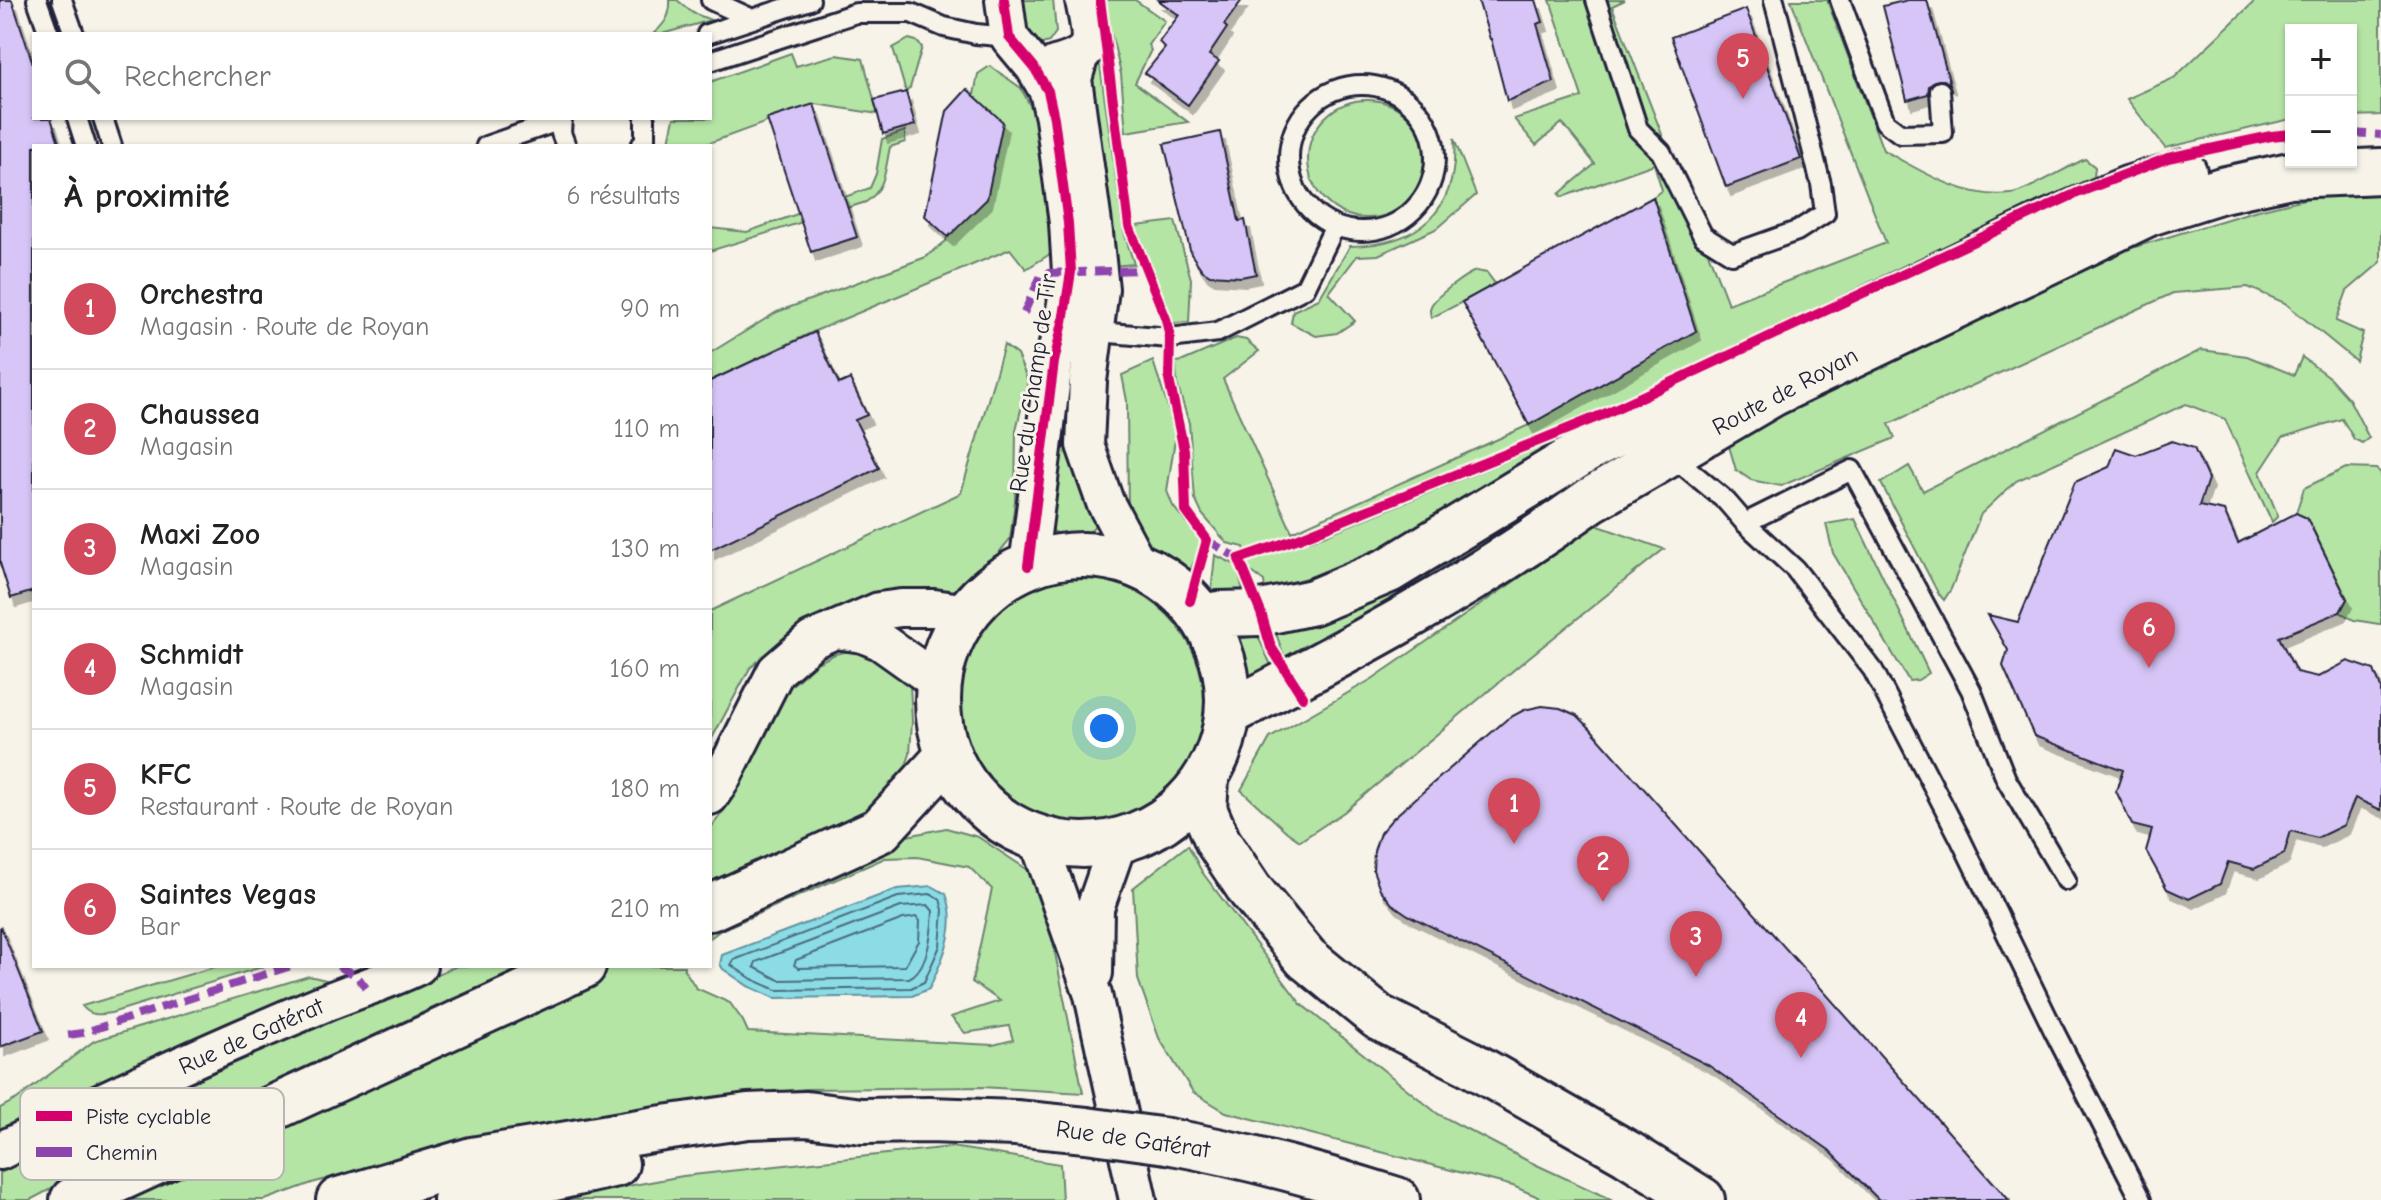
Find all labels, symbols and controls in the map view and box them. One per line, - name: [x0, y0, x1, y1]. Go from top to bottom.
- map controls: [2285, 24, 2357, 168]
- button: +: [2285, 24, 2357, 96]
- search box: [32, 32, 712, 120]
- pin: 5: [1717, 33, 1769, 99]
- icon: search: [60, 54, 104, 98]
- text: Rechercher: [124, 59, 271, 94]
- button: −: [2285, 96, 2357, 168]
- text: À proximité: [64, 176, 230, 216]
- text: 6 résultats: [567, 181, 680, 211]
- street label: Rue du Champ de Tir: [1004, 271, 1062, 494]
- text: Orchestra: [140, 277, 264, 312]
- text: 1: [85, 294, 95, 324]
- text: 90 m: [620, 294, 680, 324]
- text: Magasin · Route de Royan: [140, 312, 429, 342]
- street label: Route de Royan: [1708, 341, 1862, 441]
- text: Chaussea: [140, 397, 260, 432]
- text: 2: [84, 414, 96, 444]
- text: 110 m: [613, 414, 680, 444]
- text: Magasin: [140, 432, 234, 462]
- text: Maxi Zoo: [140, 517, 260, 552]
- text: 3: [84, 534, 96, 564]
- text: 130 m: [611, 534, 680, 564]
- text: Magasin: [140, 552, 234, 582]
- pin: 6: [2123, 602, 2175, 668]
- text: Schmidt: [140, 637, 243, 672]
- text: 4: [84, 654, 96, 684]
- text: 160 m: [610, 654, 680, 684]
- text: Magasin: [140, 672, 234, 702]
- your location: [1084, 708, 1124, 748]
- text: KFC: [140, 757, 191, 792]
- text: 5: [83, 774, 97, 804]
- text: 180 m: [610, 774, 680, 804]
- pin: 1: [1488, 778, 1540, 844]
- text: Restaurant · Route de Royan: [140, 792, 453, 822]
- pin: 2: [1577, 836, 1629, 902]
- text: Saintes Vegas: [140, 877, 316, 912]
- text: 6: [83, 894, 97, 924]
- text: 210 m: [610, 894, 680, 924]
- pin: 3: [1670, 911, 1722, 977]
- text: Bar: [140, 912, 180, 942]
- street label: Rue de Gatérat: [174, 991, 329, 1080]
- pin: 4: [1775, 992, 1827, 1058]
- legend: [20, 1088, 284, 1180]
- text: Piste cyclable: [86, 1104, 211, 1130]
- street label: Rue de Gatérat: [1054, 1114, 1213, 1164]
- text: Chemin: [86, 1140, 158, 1166]

